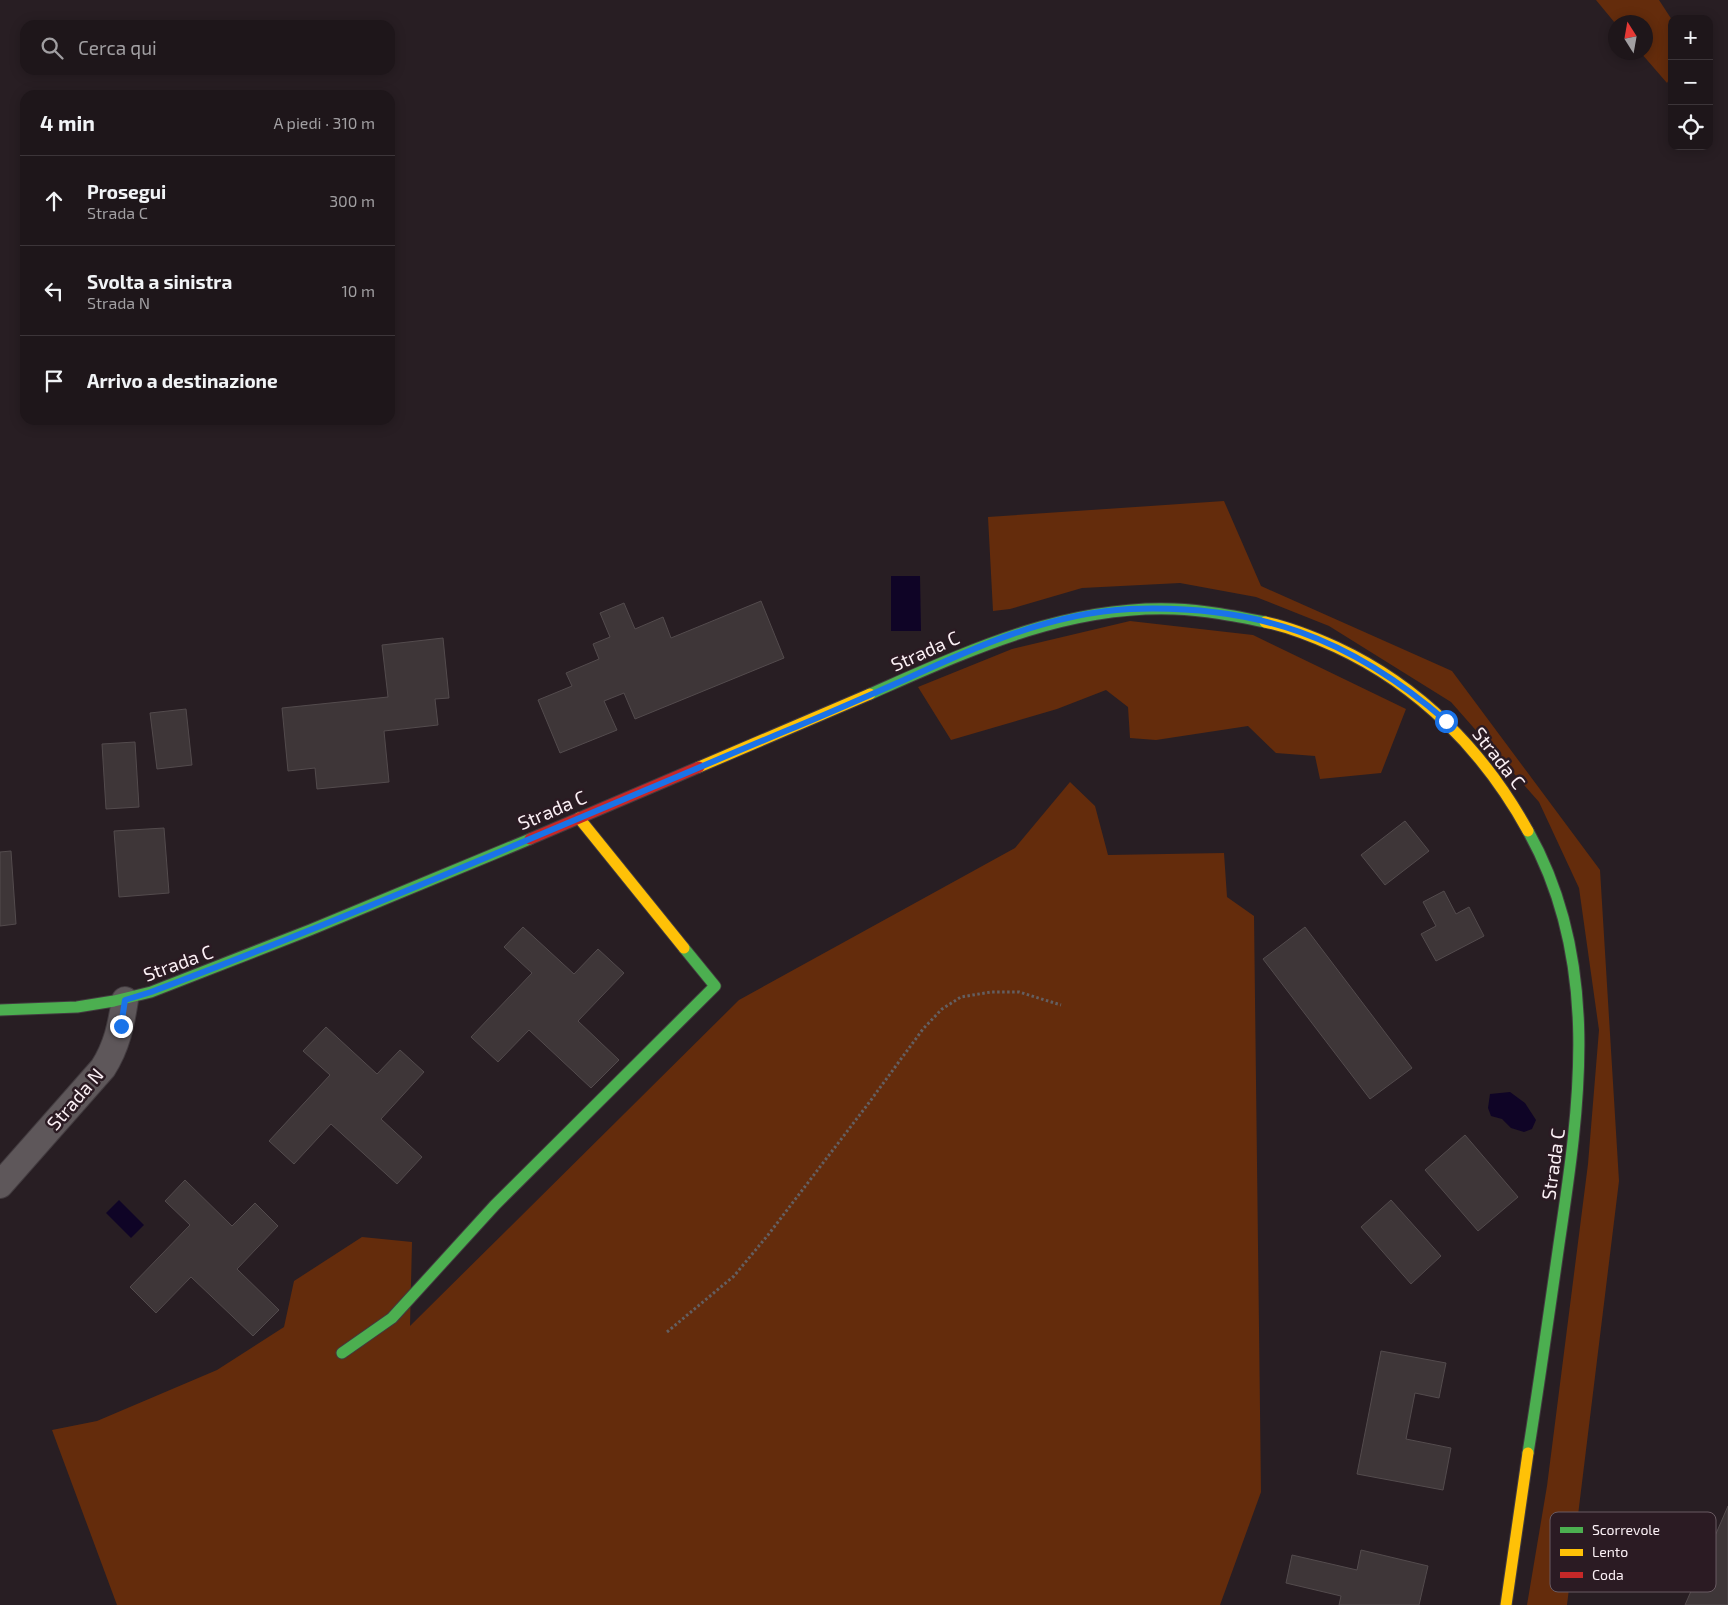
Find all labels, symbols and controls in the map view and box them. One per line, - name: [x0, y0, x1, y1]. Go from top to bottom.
- north arrow: [1608, 15, 1653, 60]
- map controls: [1668, 15, 1713, 150]
- button: +: [1668, 15, 1713, 60]
- search box: [20, 20, 395, 75]
- icon: search: [38, 34, 66, 62]
- text: Cerca qui: [78, 36, 157, 59]
- button: −: [1668, 60, 1713, 105]
- button: locate: [1668, 105, 1713, 150]
- text: 4 min: [40, 110, 95, 135]
- text: A piedi · 310 m: [273, 113, 375, 132]
- text: Prosegui: [87, 180, 166, 203]
- icon: ahead: [40, 187, 68, 215]
- text: 300 m: [329, 191, 375, 210]
- text: Strada C: [87, 203, 148, 222]
- text: Svolta a sinistra: [87, 270, 232, 293]
- icon: left: [40, 277, 68, 305]
- text: 10 m: [341, 281, 375, 300]
- text: Strada N: [87, 293, 150, 312]
- icon: arrive: [40, 367, 68, 395]
- text: Arrivo a destinazione: [87, 369, 278, 392]
- street label: Strada C: [887, 625, 963, 676]
- route start: [1435, 710, 1458, 733]
- street label: Strada C: [1468, 722, 1531, 793]
- street label: Strada C: [514, 785, 590, 834]
- street label: Strada C: [140, 939, 216, 986]
- route end: [110, 1015, 133, 1038]
- street label: Strada N: [41, 1063, 108, 1134]
- street label: Strada C: [1536, 1126, 1569, 1201]
- legend: [1550, 1512, 1716, 1592]
- text: Scorrevole: [1592, 1521, 1660, 1538]
- text: Lento: [1592, 1543, 1628, 1560]
- text: Coda: [1592, 1566, 1624, 1583]

